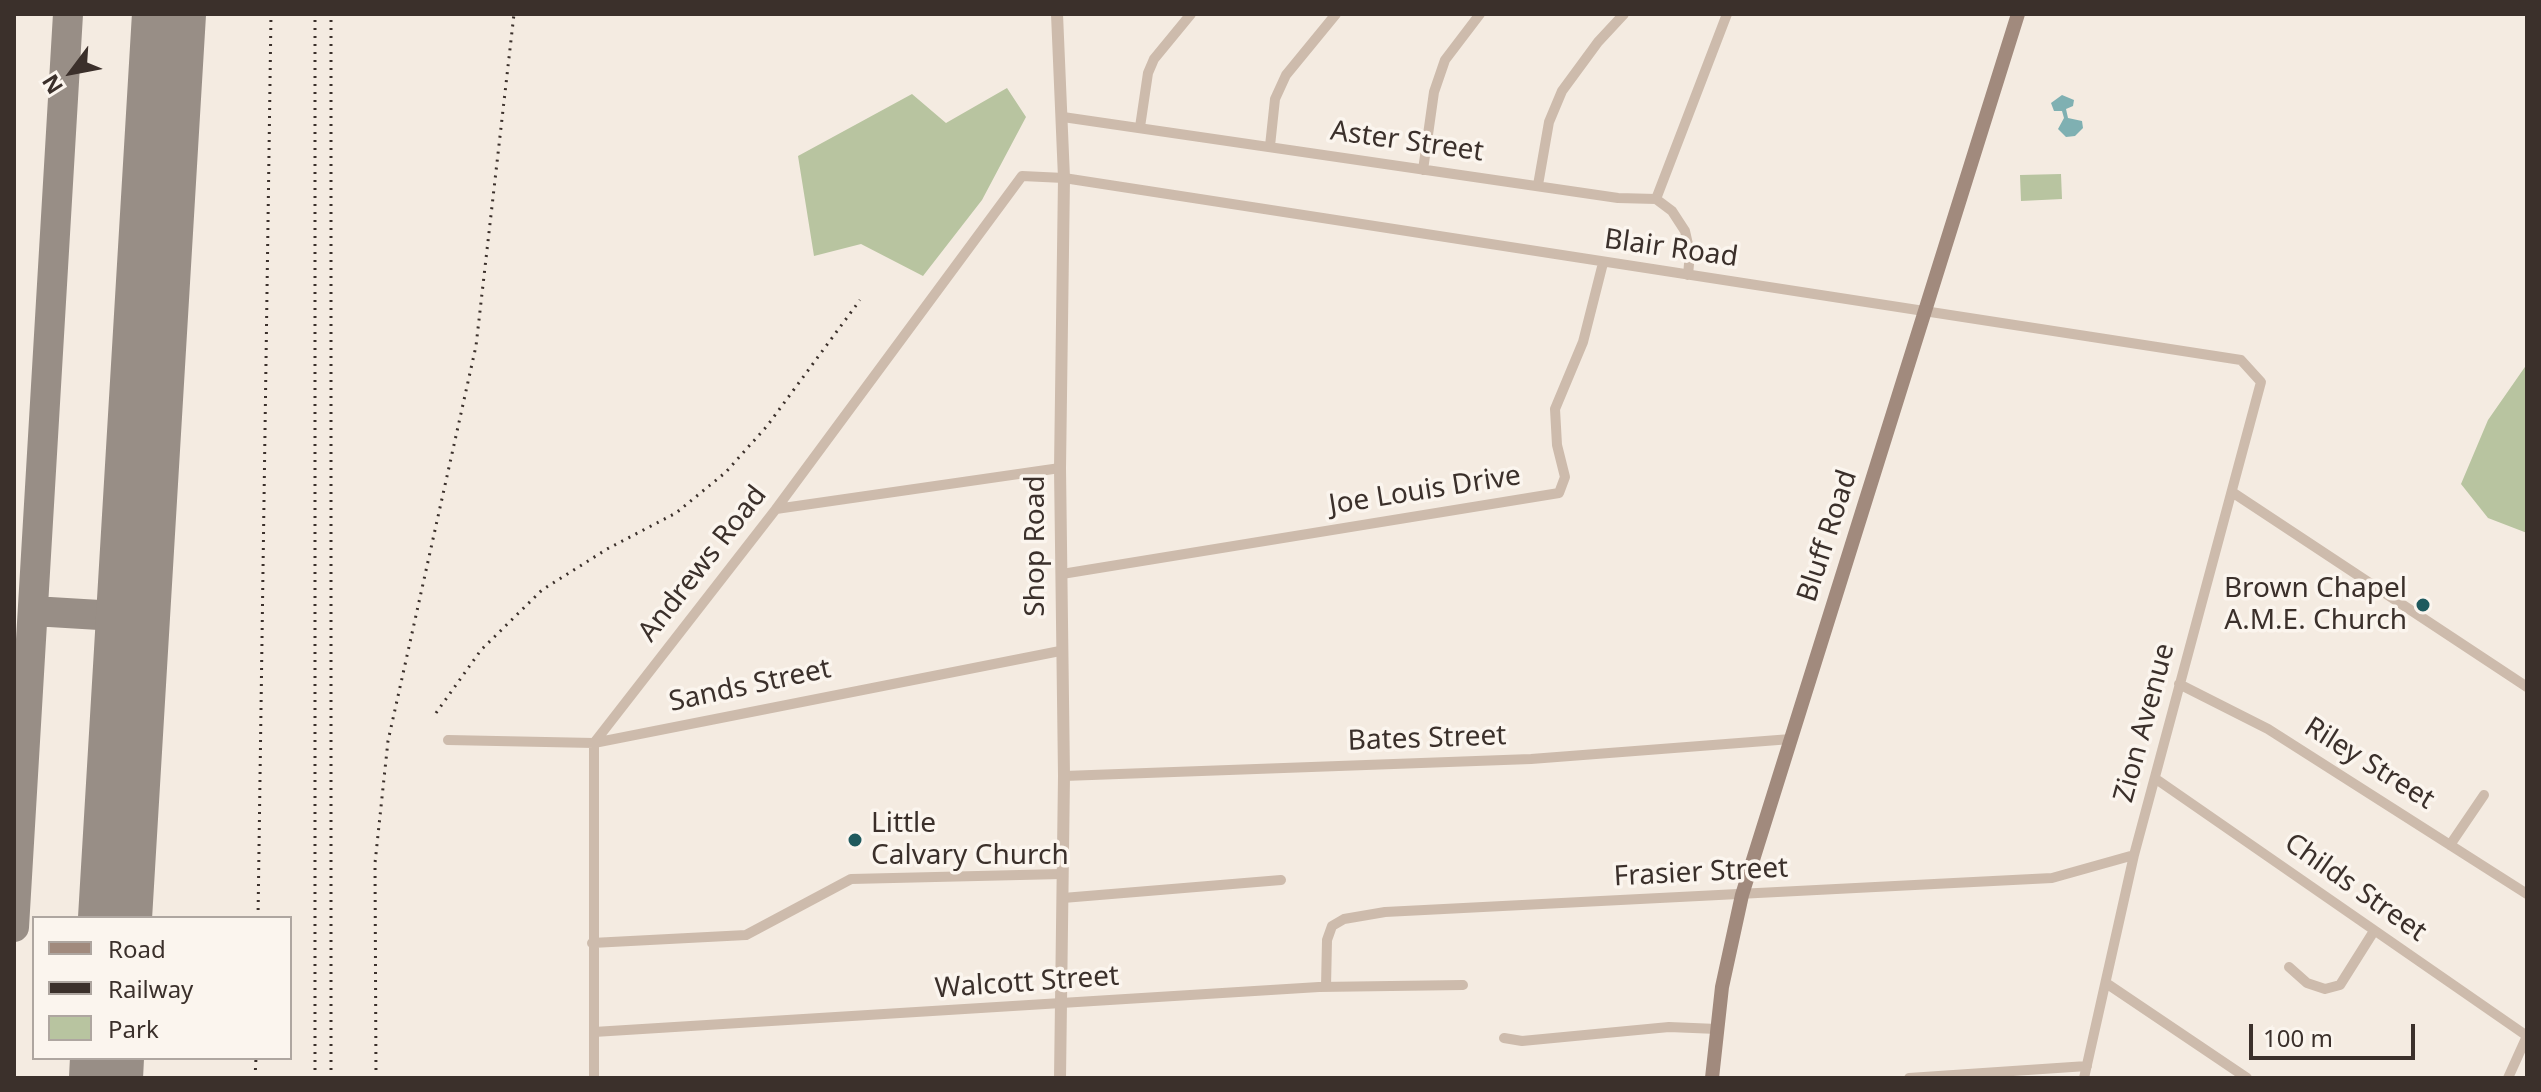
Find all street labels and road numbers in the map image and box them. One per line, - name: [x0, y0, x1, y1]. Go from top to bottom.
- street label: Aster Street: [1328, 115, 1486, 169]
- street label: Blair Road: [1602, 223, 1740, 275]
- street label: Joe Louis Drive: [1327, 459, 1523, 523]
- street label: Bluff Road: [1791, 466, 1865, 606]
- street label: Shop Road: [1019, 475, 1053, 617]
- street label: Andrews Road: [632, 479, 774, 649]
- street label: Zion Avenue: [2108, 640, 2182, 806]
- street label: Sands Street: [666, 652, 834, 720]
- street label: Riley Street: [2298, 711, 2440, 817]
- street label: Bates Street: [1347, 719, 1507, 759]
- street label: Childs Street: [2278, 827, 2432, 949]
- street label: Frasier Street: [1613, 852, 1789, 894]
- street label: Walcott Street: [934, 960, 1120, 1006]

